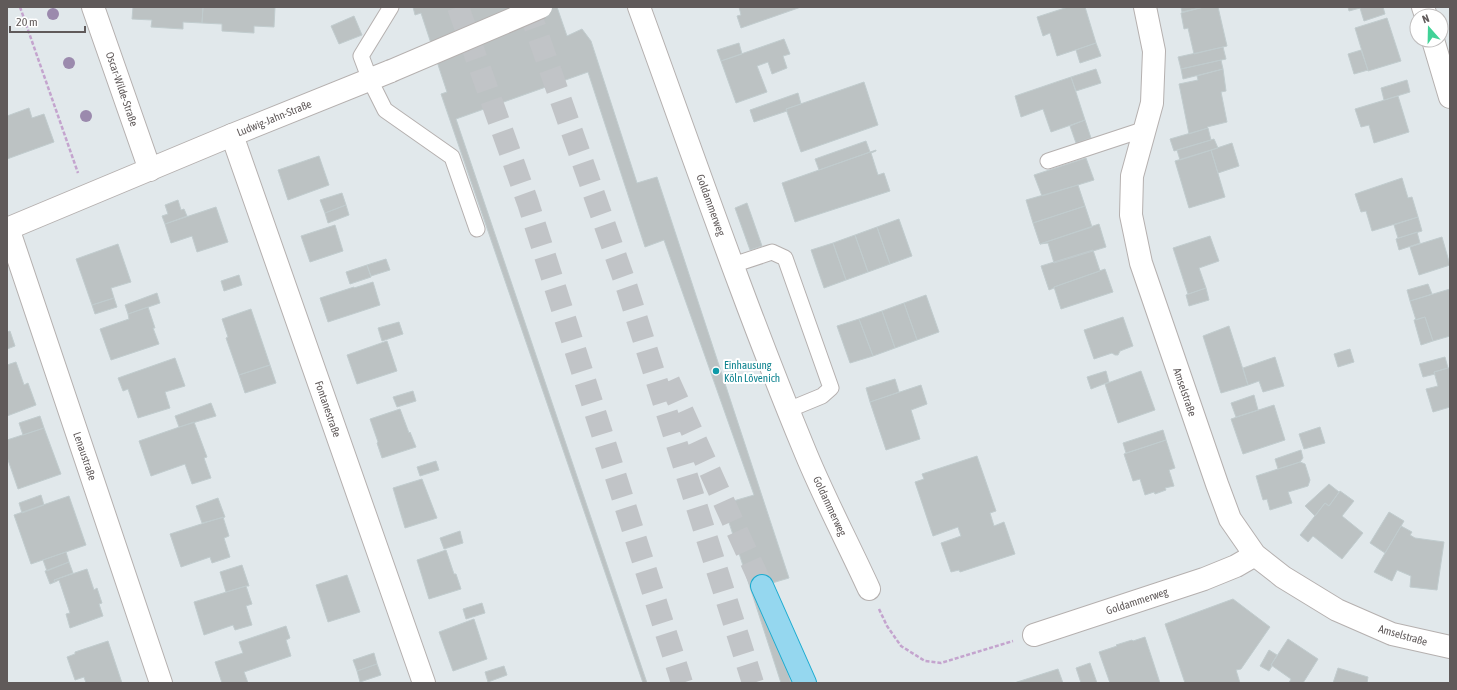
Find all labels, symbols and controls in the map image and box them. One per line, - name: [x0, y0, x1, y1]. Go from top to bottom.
- scale bar: [10, 8, 85, 34]
- north arrow: [1409, 8, 1449, 48]
- text: N: [1420, 12, 1431, 25]
- text: 20 m: [16, 15, 38, 29]
- street label: Oscar-Wilde-Straße: [104, 50, 140, 128]
- street label: Ludwig-Jahn-Straße: [235, 98, 313, 138]
- street label: Goldammerweg: [694, 173, 728, 238]
- place label: Einhausung Köln Lövenich: [724, 359, 780, 384]
- marker: Einhausung Köln Lövenich: [711, 366, 721, 376]
- street label: Amselstraße: [1171, 366, 1199, 418]
- street label: Fontanestraße: [313, 379, 343, 439]
- street label: Lenaustraße: [71, 430, 99, 482]
- street label: Goldammerweg: [811, 474, 849, 538]
- street label: Goldammerweg: [1105, 585, 1170, 617]
- street label: Amselstraße: [1377, 622, 1429, 648]

